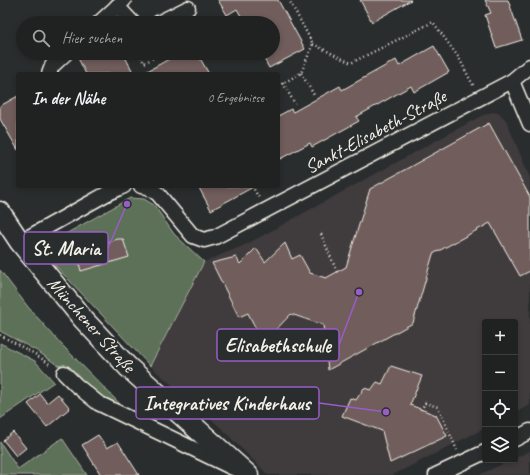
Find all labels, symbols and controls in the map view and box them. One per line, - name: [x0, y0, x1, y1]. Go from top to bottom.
- search box: [16, 16, 280, 60]
- icon: search: [30, 27, 52, 49]
- text: Hier suchen: [62, 29, 122, 48]
- street label: Sankt-Elisabeth-Straße: [301, 84, 452, 179]
- text: In der Nähe: [32, 88, 105, 109]
- text: 0 Ergebnisse: [208, 90, 264, 106]
- callout: St. Maria: [24, 232, 108, 264]
- text: St. Maria: [32, 236, 102, 261]
- street label: Münchener Straße: [42, 272, 142, 379]
- map controls: [482, 319, 518, 463]
- button: +: [482, 319, 518, 355]
- callout: Elisabethschule: [217, 329, 339, 361]
- text: Elisabethschule: [225, 333, 332, 358]
- button: −: [482, 355, 518, 391]
- callout: Integratives Kinderhaus: [136, 387, 319, 419]
- text: Integratives Kinderhaus: [144, 391, 312, 416]
- button: locate: [482, 391, 518, 427]
- button: layers: [482, 427, 518, 463]

